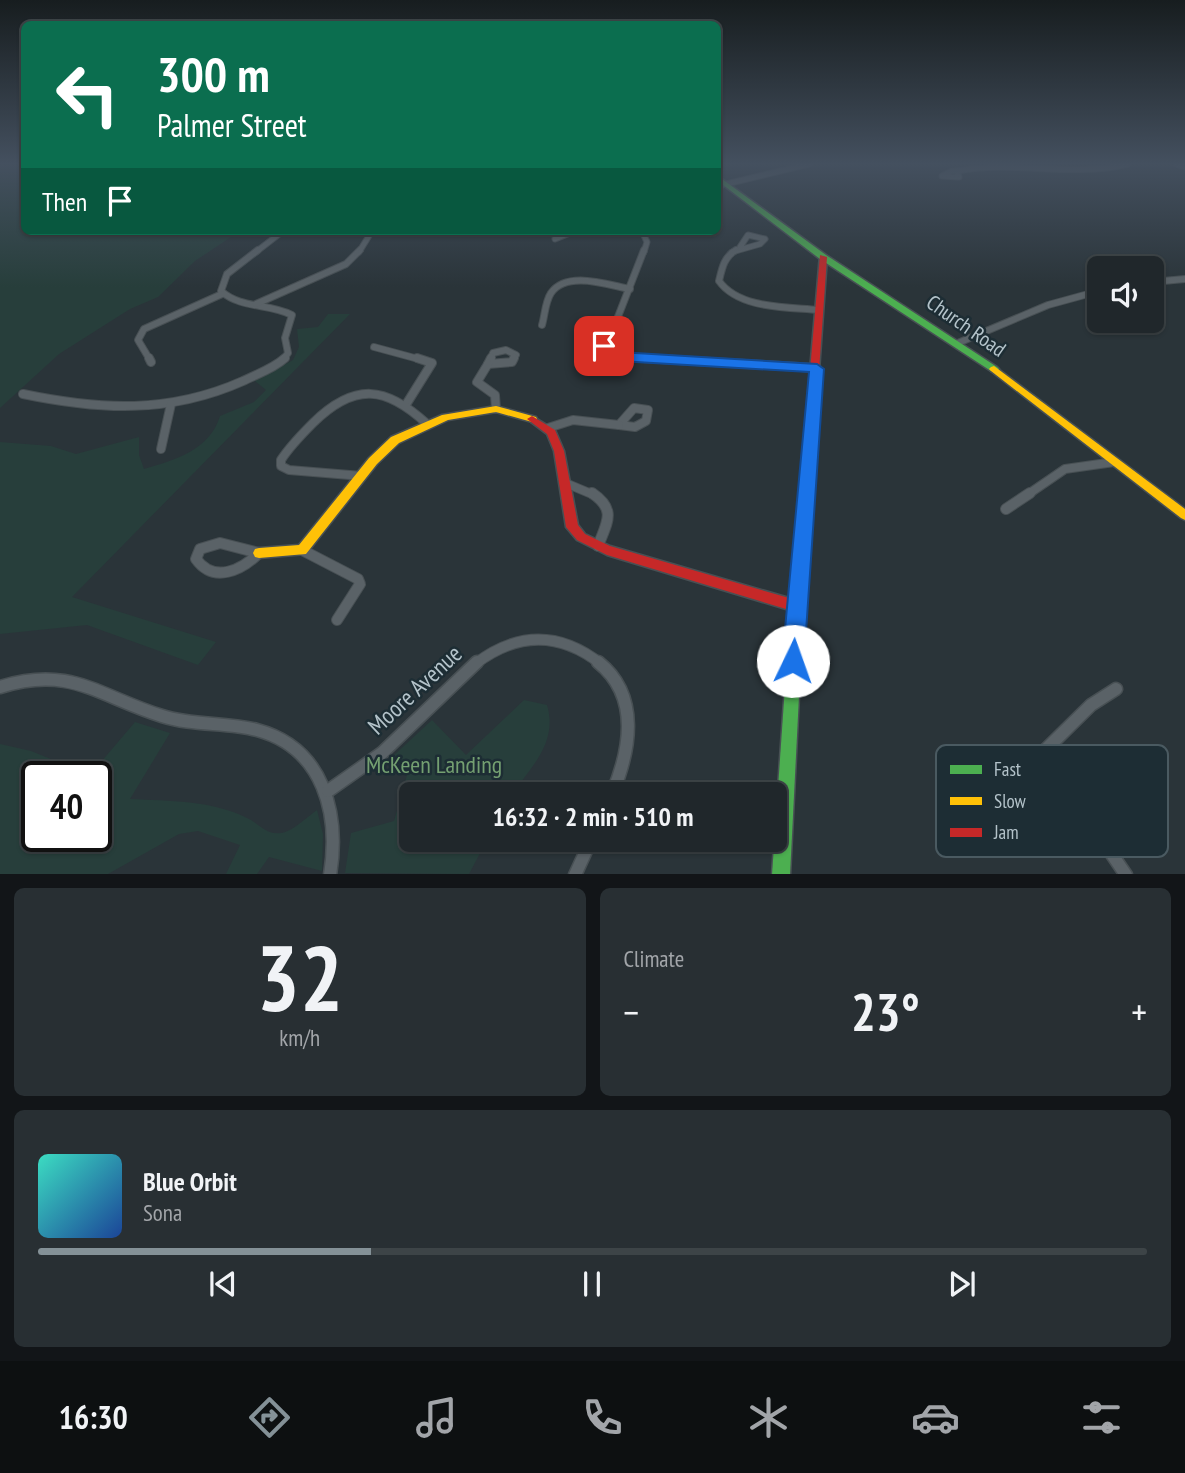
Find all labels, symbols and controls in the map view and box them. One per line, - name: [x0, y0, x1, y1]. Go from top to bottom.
- text: 300 m: [157, 42, 270, 106]
- icon: left: [42, 49, 133, 140]
- text: Palmer Street: [157, 104, 307, 146]
- icon: arrive: [101, 182, 139, 220]
- text: Then: [42, 185, 87, 218]
- map controls: [1087, 256, 1164, 333]
- button: sound: [1087, 256, 1164, 333]
- street label: Church Road: [921, 289, 1011, 363]
- pin: [574, 316, 634, 376]
- icon: arrive: [585, 327, 623, 365]
- position arrow: [756, 624, 830, 698]
- street label: Moore Avenue: [361, 638, 468, 741]
- legend: [936, 745, 1168, 857]
- park label: McKeen Landing: [366, 749, 502, 780]
- text: Fast: [994, 757, 1022, 781]
- speed limit sign: 40: [21, 761, 112, 852]
- text: Slow: [994, 789, 1027, 813]
- text: 16:32 · 2 min · 510 m: [493, 800, 693, 833]
- text: Jam: [993, 820, 1019, 844]
- text: 32: [256, 918, 343, 1036]
- text: Climate: [624, 944, 684, 973]
- text: 23°: [851, 978, 920, 1045]
- text: −: [624, 987, 639, 1036]
- text: +: [1131, 987, 1147, 1036]
- text: km/h: [279, 1023, 320, 1052]
- text: Blue Orbit: [143, 1165, 237, 1198]
- text: Sona: [143, 1198, 182, 1227]
- icon: previous: [204, 1265, 242, 1303]
- icon: pause: [573, 1265, 611, 1303]
- icon: next: [943, 1265, 981, 1303]
- icon: directions: [245, 1393, 294, 1442]
- icon: music: [412, 1393, 461, 1442]
- icon: phone: [578, 1393, 627, 1442]
- icon: climate: [744, 1393, 793, 1442]
- icon: car: [911, 1393, 960, 1442]
- icon: filters: [1077, 1393, 1126, 1442]
- text: 16:30: [59, 1396, 128, 1438]

